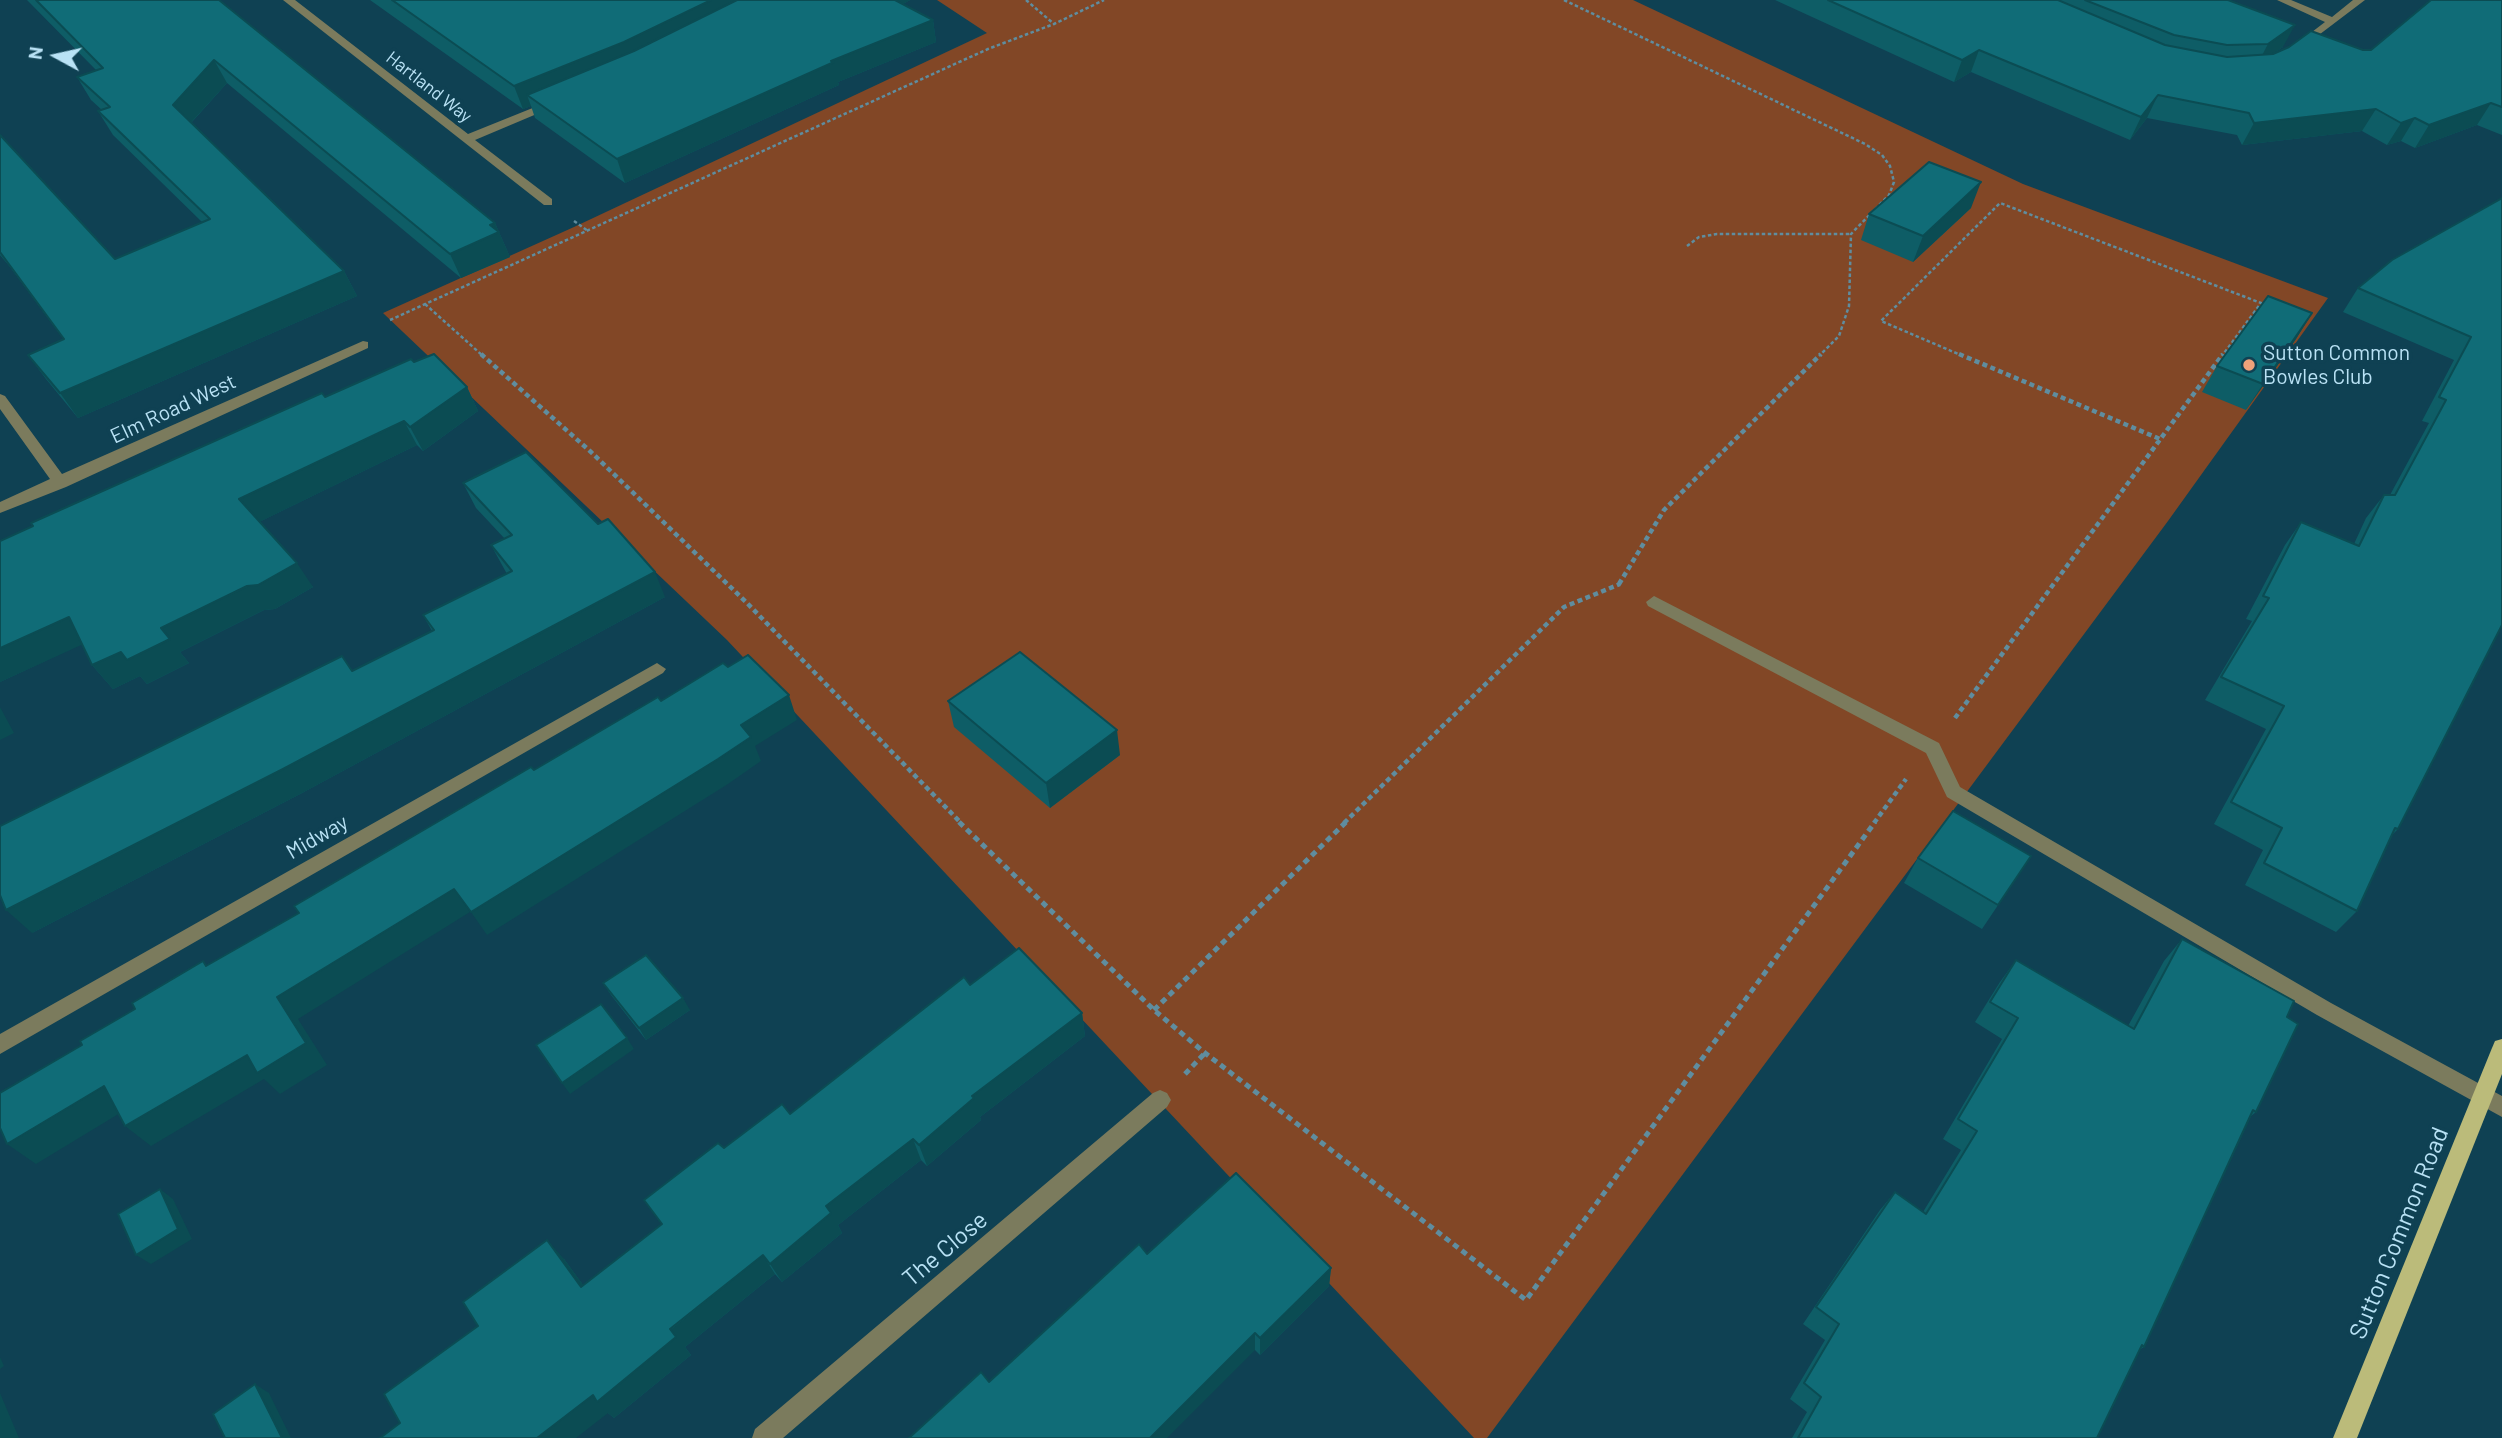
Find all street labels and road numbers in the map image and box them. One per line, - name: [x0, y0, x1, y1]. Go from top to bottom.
- street label: Hartland Way: [382, 47, 476, 127]
- street label: Elm Road West: [106, 369, 240, 449]
- street label: Midway: [282, 809, 352, 865]
- street label: Sutton Common Road: [2343, 1123, 2455, 1343]
- street label: The Close: [897, 1205, 993, 1293]

